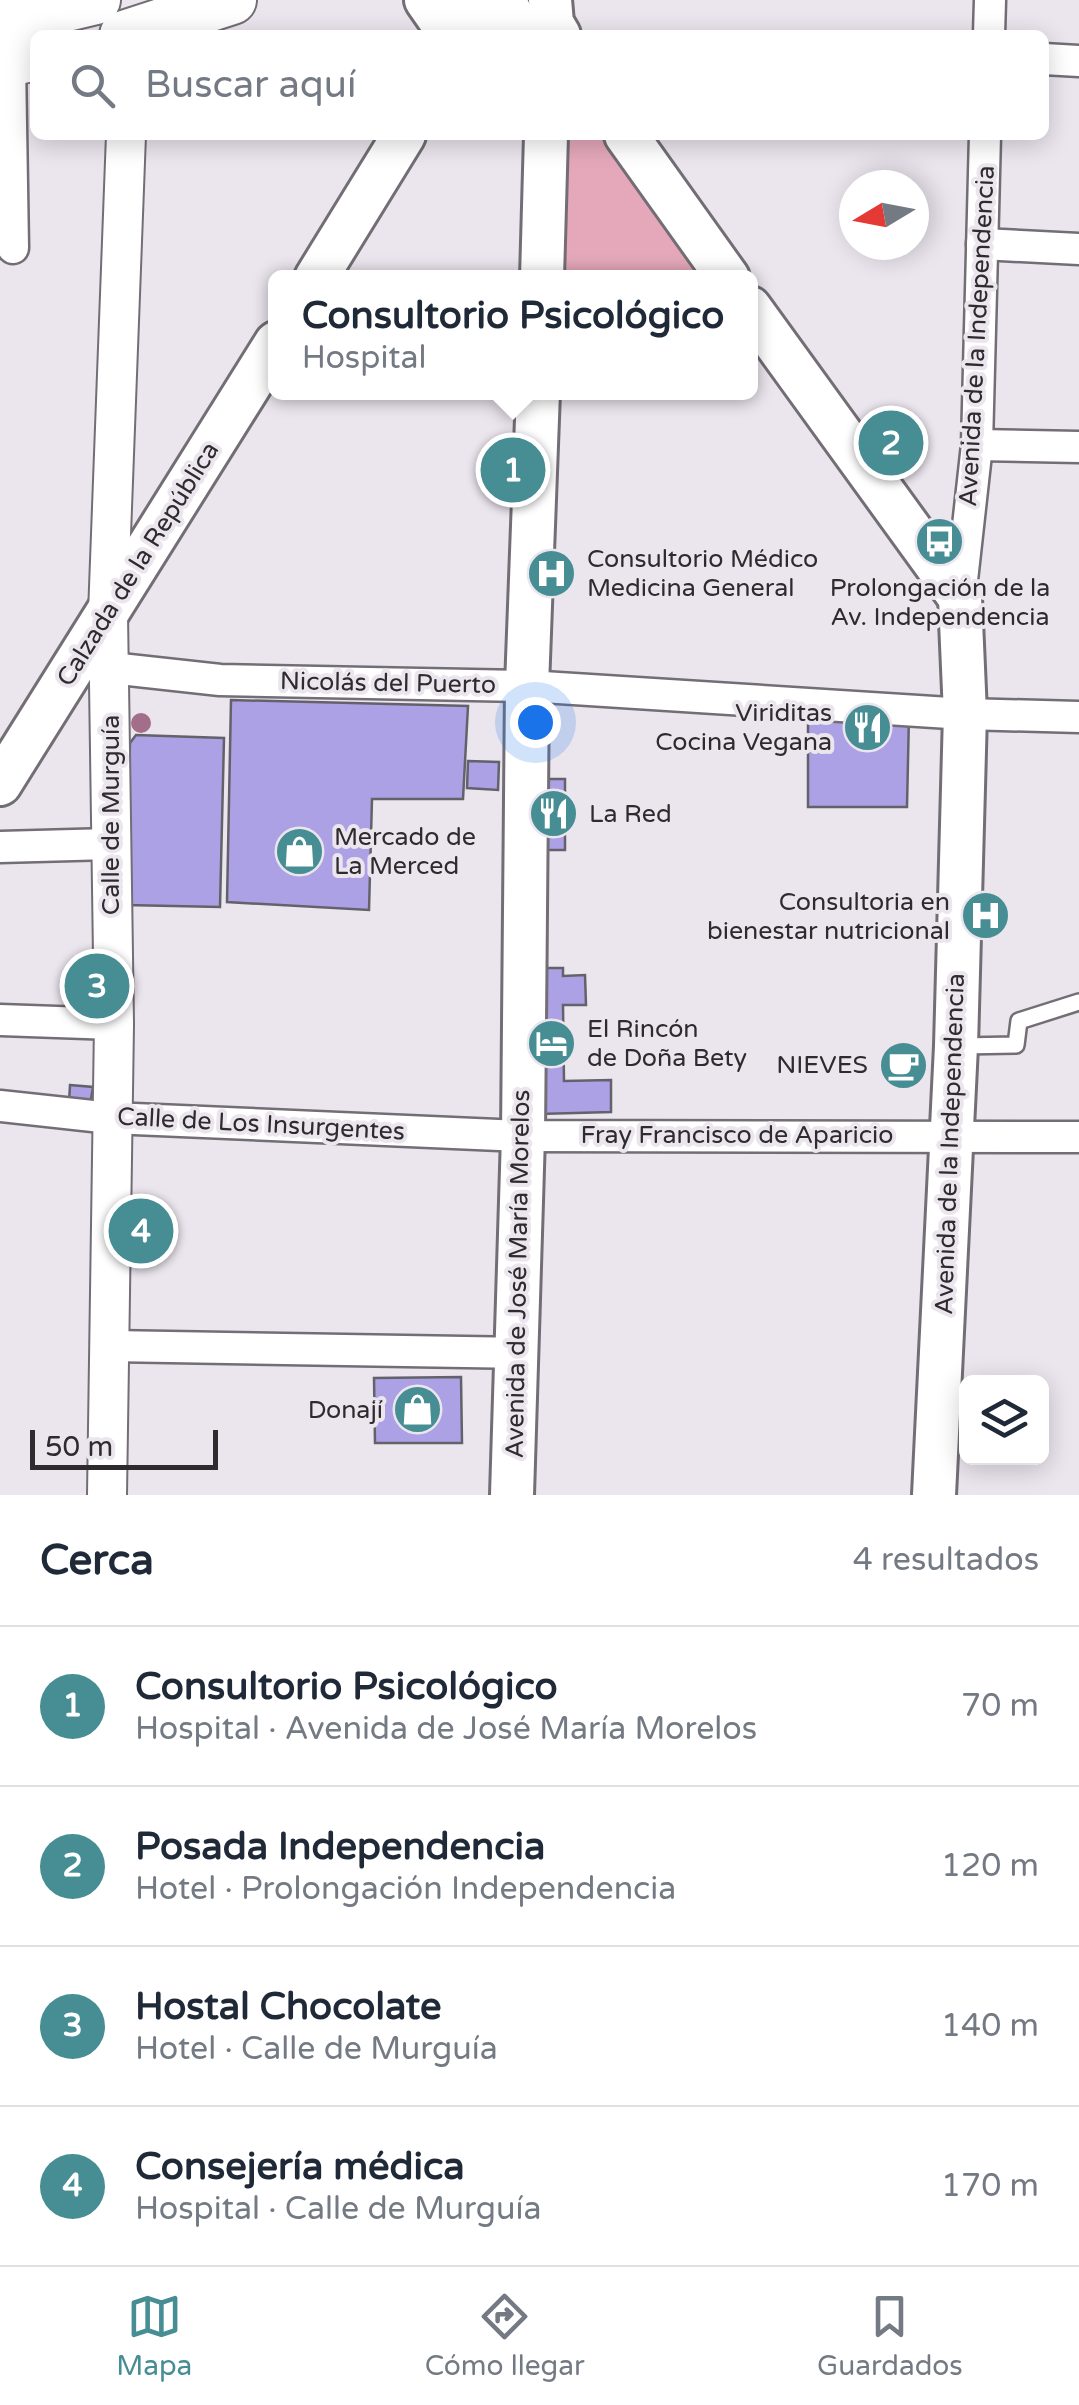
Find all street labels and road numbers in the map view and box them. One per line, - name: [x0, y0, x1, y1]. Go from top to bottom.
- street label: Avenida de la Independencia: [953, 165, 1001, 507]
- street label: Calzada de la República: [50, 436, 226, 692]
- street label: Nicolás del Puerto: [280, 666, 496, 700]
- street label: Calle de Murguía: [96, 715, 126, 915]
- street label: Avenida de la Independencia: [929, 973, 971, 1315]
- street label: Avenida de José María Morelos: [500, 1089, 536, 1459]
- street label: Calle de Los Insurgentes: [116, 1101, 406, 1147]
- street label: Fray Francisco de Aparicio: [580, 1120, 894, 1150]

